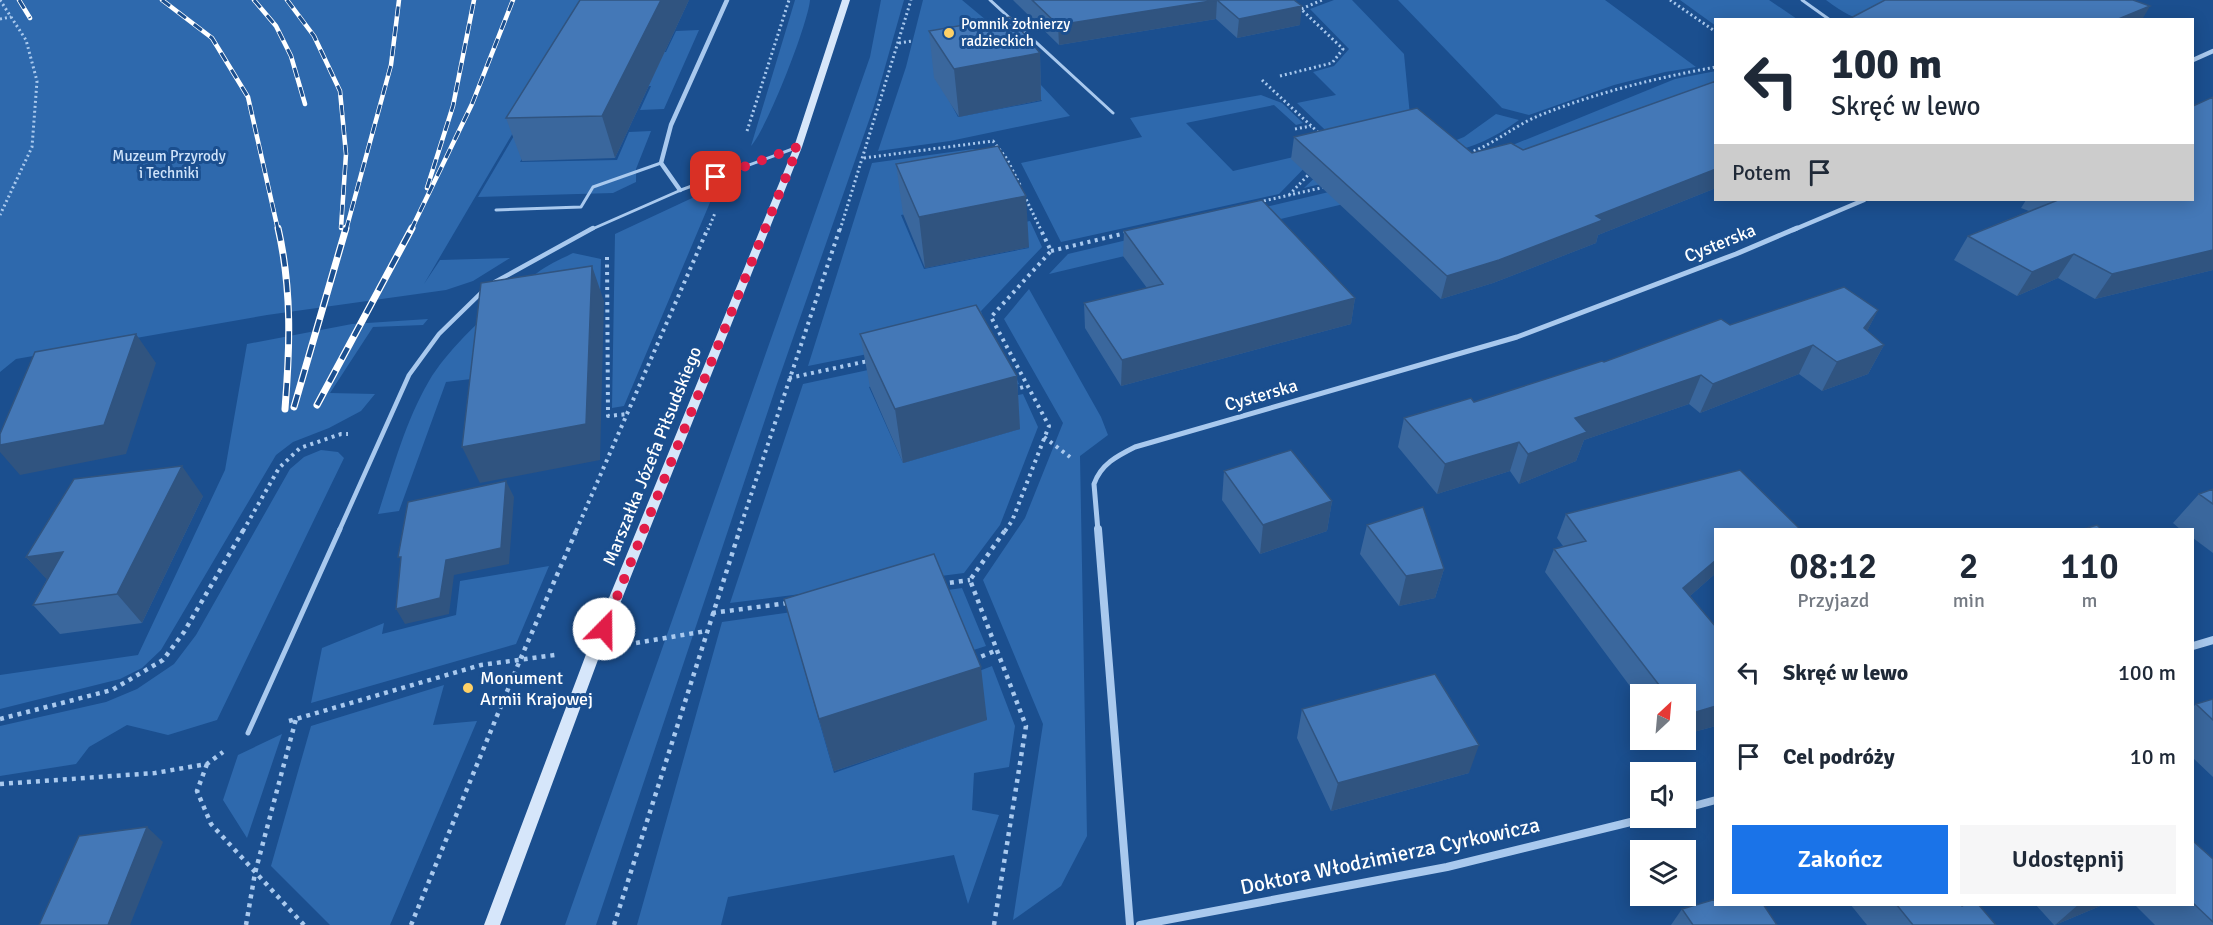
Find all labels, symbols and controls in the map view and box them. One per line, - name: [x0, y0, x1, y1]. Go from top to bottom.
- place label: Pomnik żołnierzy radzieckich: [961, 15, 1070, 50]
- marker: Pomnik żołnierzy radzieckich: [942, 26, 956, 40]
- text: 100 m: [1831, 39, 1942, 90]
- icon: left: [1732, 42, 1810, 120]
- text: Skręć w lewo: [1831, 90, 1981, 123]
- park label: Muzeum Przyrody i Techniki: [112, 147, 226, 182]
- pin: [690, 151, 741, 202]
- icon: arrive: [1803, 156, 1836, 189]
- text: Potem: [1732, 159, 1791, 186]
- icon: arrive: [699, 160, 732, 193]
- street label: Cysterska: [1681, 219, 1759, 267]
- street label: Marszałka Józefa Piłsudskiego: [598, 343, 706, 569]
- street label: Cysterska: [1222, 374, 1300, 416]
- text: 08:12: [1789, 544, 1877, 589]
- text: 2: [1959, 544, 1979, 589]
- text: 110: [2060, 544, 2119, 589]
- text: Przyjazd: [1797, 588, 1869, 613]
- text: min: [1953, 588, 1985, 613]
- text: m: [2081, 588, 2097, 613]
- position arrow: [572, 597, 636, 661]
- icon: left: [1732, 656, 1765, 689]
- text: Skręć w lewo: [1783, 659, 1908, 686]
- text: 100 m: [2118, 659, 2176, 686]
- place label: Monument Armii Krajowej: [480, 667, 593, 710]
- marker: Monument Armii Krajowej: [461, 681, 475, 695]
- north arrow: [1630, 684, 1696, 750]
- map controls: [1630, 684, 1696, 906]
- icon: arrive: [1732, 740, 1765, 773]
- text: Cel podróży: [1783, 743, 1895, 770]
- text: 10 m: [2130, 743, 2176, 770]
- button: sound: [1630, 762, 1696, 828]
- street label: Doktora Włodzimierza Cyrkowicza: [1238, 812, 1542, 900]
- button: Zakończ: [1732, 825, 1948, 894]
- button: Udostępnij: [1960, 825, 2176, 894]
- button: layers: [1630, 840, 1696, 906]

